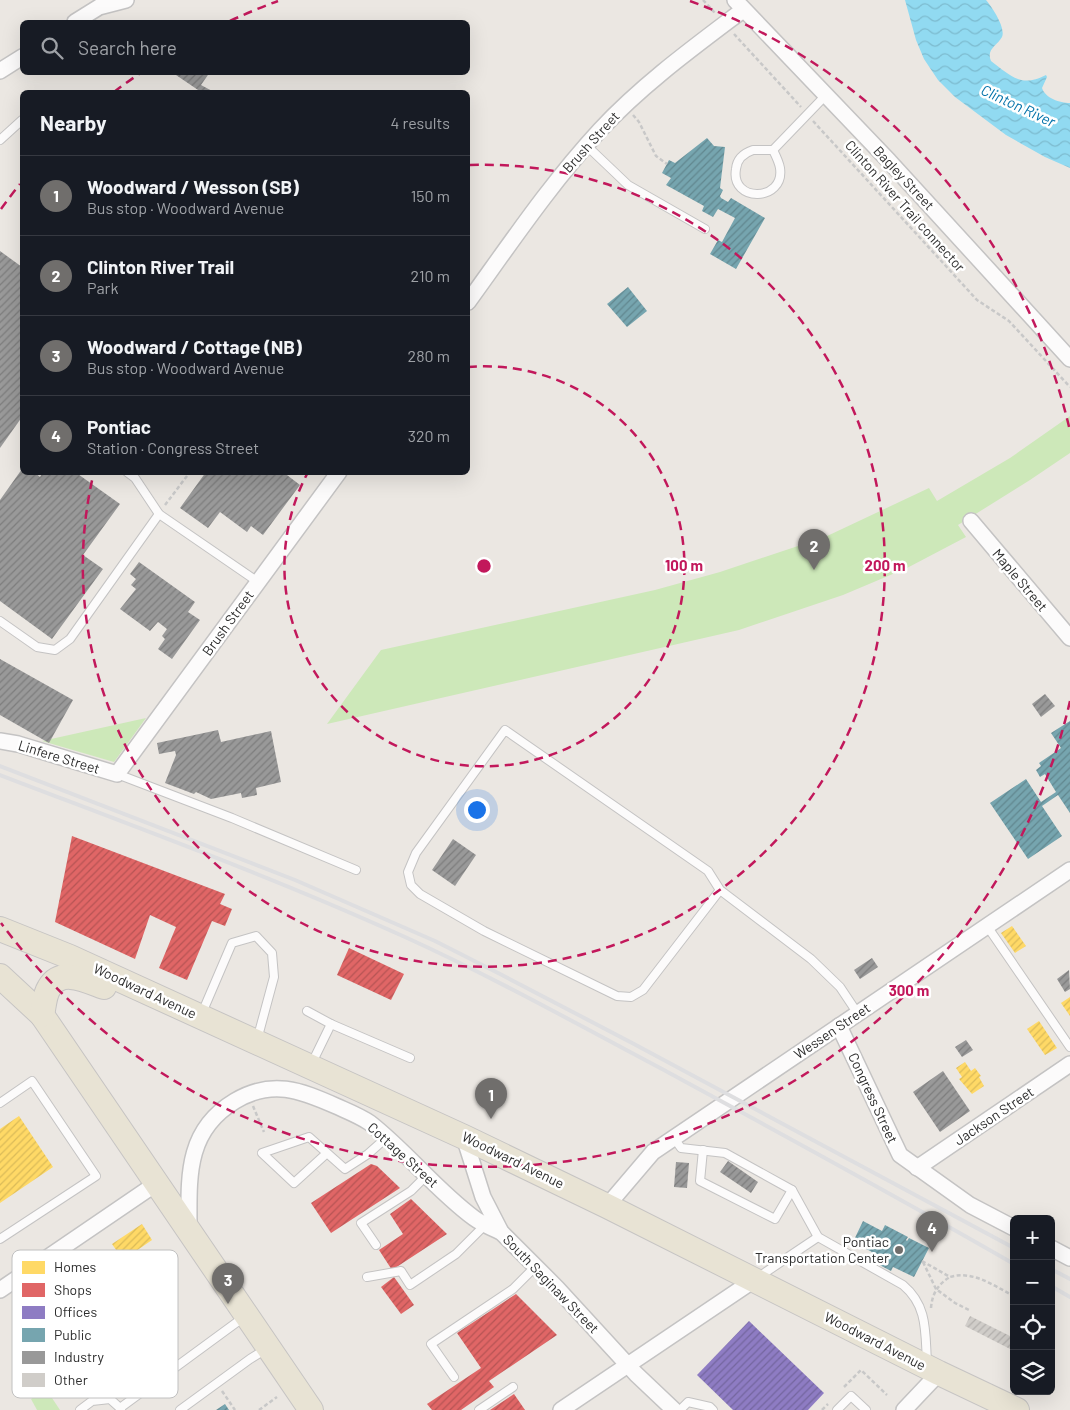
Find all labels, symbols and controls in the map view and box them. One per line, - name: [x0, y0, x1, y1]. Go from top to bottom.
- search box: [20, 20, 470, 75]
- icon: search: [38, 34, 66, 62]
- text: Search here: [78, 36, 177, 59]
- water label: Clinton River: [978, 80, 1059, 130]
- street label: Brush Street: [559, 107, 623, 176]
- text: Nearby: [40, 110, 106, 135]
- text: 4 results: [390, 113, 450, 132]
- street label: Clinton River Trail connector: [842, 136, 969, 275]
- street label: Bagley Street: [870, 142, 938, 213]
- text: Woodward / Wesson (SB): [87, 175, 299, 198]
- text: 1: [53, 186, 59, 205]
- text: 150 m: [411, 186, 450, 205]
- text: Bus stop · Woodward Avenue: [87, 198, 284, 217]
- text: Clinton River Trail: [87, 255, 234, 278]
- text: 2: [52, 266, 60, 285]
- text: 210 m: [411, 266, 450, 285]
- text: Park: [87, 278, 118, 297]
- text: Woodward / Cottage (NB): [87, 335, 302, 358]
- text: 3: [52, 346, 60, 365]
- text: 280 m: [408, 346, 450, 365]
- text: Bus stop · Woodward Avenue: [87, 358, 284, 377]
- text: Pontiac: [87, 415, 151, 438]
- text: 4: [51, 426, 61, 445]
- text: 320 m: [408, 426, 450, 445]
- text: Station · Congress Street: [87, 438, 259, 457]
- pin: 2: [798, 529, 830, 570]
- street label: Maple Street: [989, 545, 1052, 614]
- text: 100 m: [665, 556, 703, 574]
- text: 200 m: [864, 556, 906, 574]
- centre of rings: [475, 557, 493, 575]
- street label: Brush Street: [198, 587, 257, 659]
- street label: Linfere Street: [16, 736, 102, 777]
- your location: [464, 797, 490, 823]
- street label: Woodward Avenue: [91, 959, 199, 1022]
- text: 300 m: [889, 981, 929, 999]
- street label: Wessen Street: [790, 999, 873, 1062]
- street label: Congress Street: [845, 1050, 902, 1146]
- pin: 1: [475, 1078, 507, 1119]
- street label: Jackson Street: [951, 1083, 1037, 1148]
- street label: Cottage Street: [364, 1118, 442, 1191]
- street label: Woodward Avenue: [459, 1127, 567, 1192]
- pin: 4: [916, 1211, 948, 1252]
- map controls: [1010, 1215, 1055, 1395]
- button: +: [1010, 1215, 1055, 1260]
- street label: South Saginaw Street: [500, 1231, 603, 1337]
- place label: Pontiac Transportation Center: [755, 1233, 889, 1266]
- marker: Pontiac Transportation Center: [893, 1244, 905, 1256]
- legend: [12, 1250, 178, 1398]
- text: Homes: [54, 1258, 97, 1275]
- button: −: [1010, 1260, 1055, 1305]
- pin: 3: [212, 1263, 244, 1304]
- text: Shops: [54, 1281, 92, 1298]
- text: Offices: [54, 1303, 97, 1320]
- button: locate: [1010, 1305, 1055, 1350]
- street label: Woodward Avenue: [822, 1308, 929, 1373]
- text: Public: [54, 1326, 92, 1343]
- text: Industry: [54, 1348, 105, 1365]
- button: layers: [1010, 1350, 1055, 1395]
- text: Other: [54, 1371, 88, 1388]

